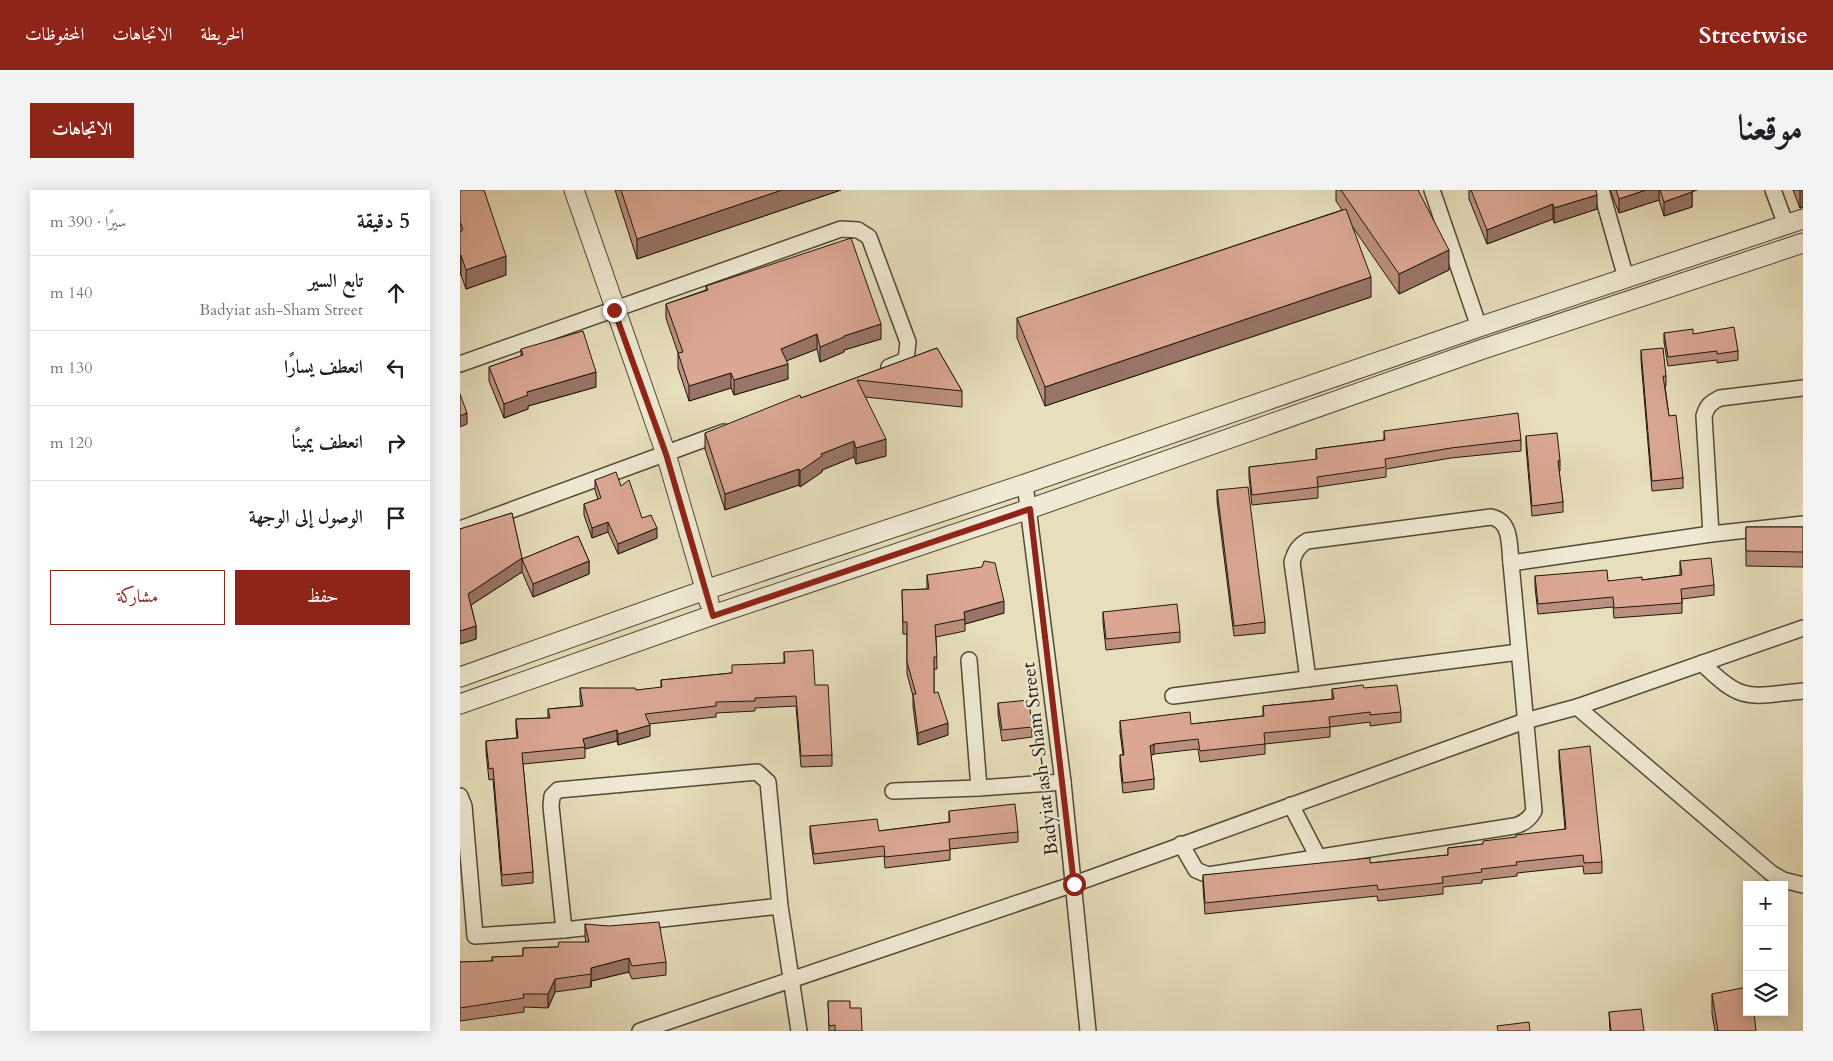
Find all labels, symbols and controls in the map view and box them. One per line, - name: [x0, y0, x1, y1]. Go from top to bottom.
- text: Streetwise: [1699, 19, 1808, 52]
- text: المحفوظات: [25, 22, 84, 47]
- text: الاتجاهات: [112, 22, 172, 47]
- text: الخريطة: [200, 22, 244, 47]
- button: الاتجاهات: [30, 103, 134, 158]
- text: موقعنا: [1738, 104, 1803, 152]
- text: 5 دقيقة: [357, 207, 410, 236]
- text: سيرًا · 390 m: [50, 211, 126, 233]
- text: تابع السير: [308, 268, 363, 294]
- icon: ahead: [382, 279, 410, 307]
- text: 140 m: [50, 282, 92, 304]
- text: Badyiat ash-Sham Street: [199, 299, 363, 321]
- route end: [603, 299, 626, 322]
- text: انعطف يسارًا: [284, 354, 363, 380]
- icon: left: [382, 354, 410, 382]
- text: 130 m: [50, 357, 92, 379]
- text: انعطف يمينًا: [292, 429, 363, 455]
- icon: right: [382, 429, 410, 457]
- text: 120 m: [50, 432, 92, 454]
- text: الوصول إلى الوجهة: [249, 504, 363, 530]
- icon: arrive: [382, 504, 410, 532]
- button: مشاركة: [50, 570, 225, 625]
- button: حفظ: [235, 570, 410, 625]
- street label: Badyiat ash-Sham Street: [1015, 661, 1065, 857]
- route start: [1063, 873, 1086, 896]
- map controls: [1743, 881, 1788, 1016]
- button: +: [1743, 881, 1788, 926]
- button: −: [1743, 926, 1788, 971]
- button: layers: [1743, 971, 1788, 1016]

